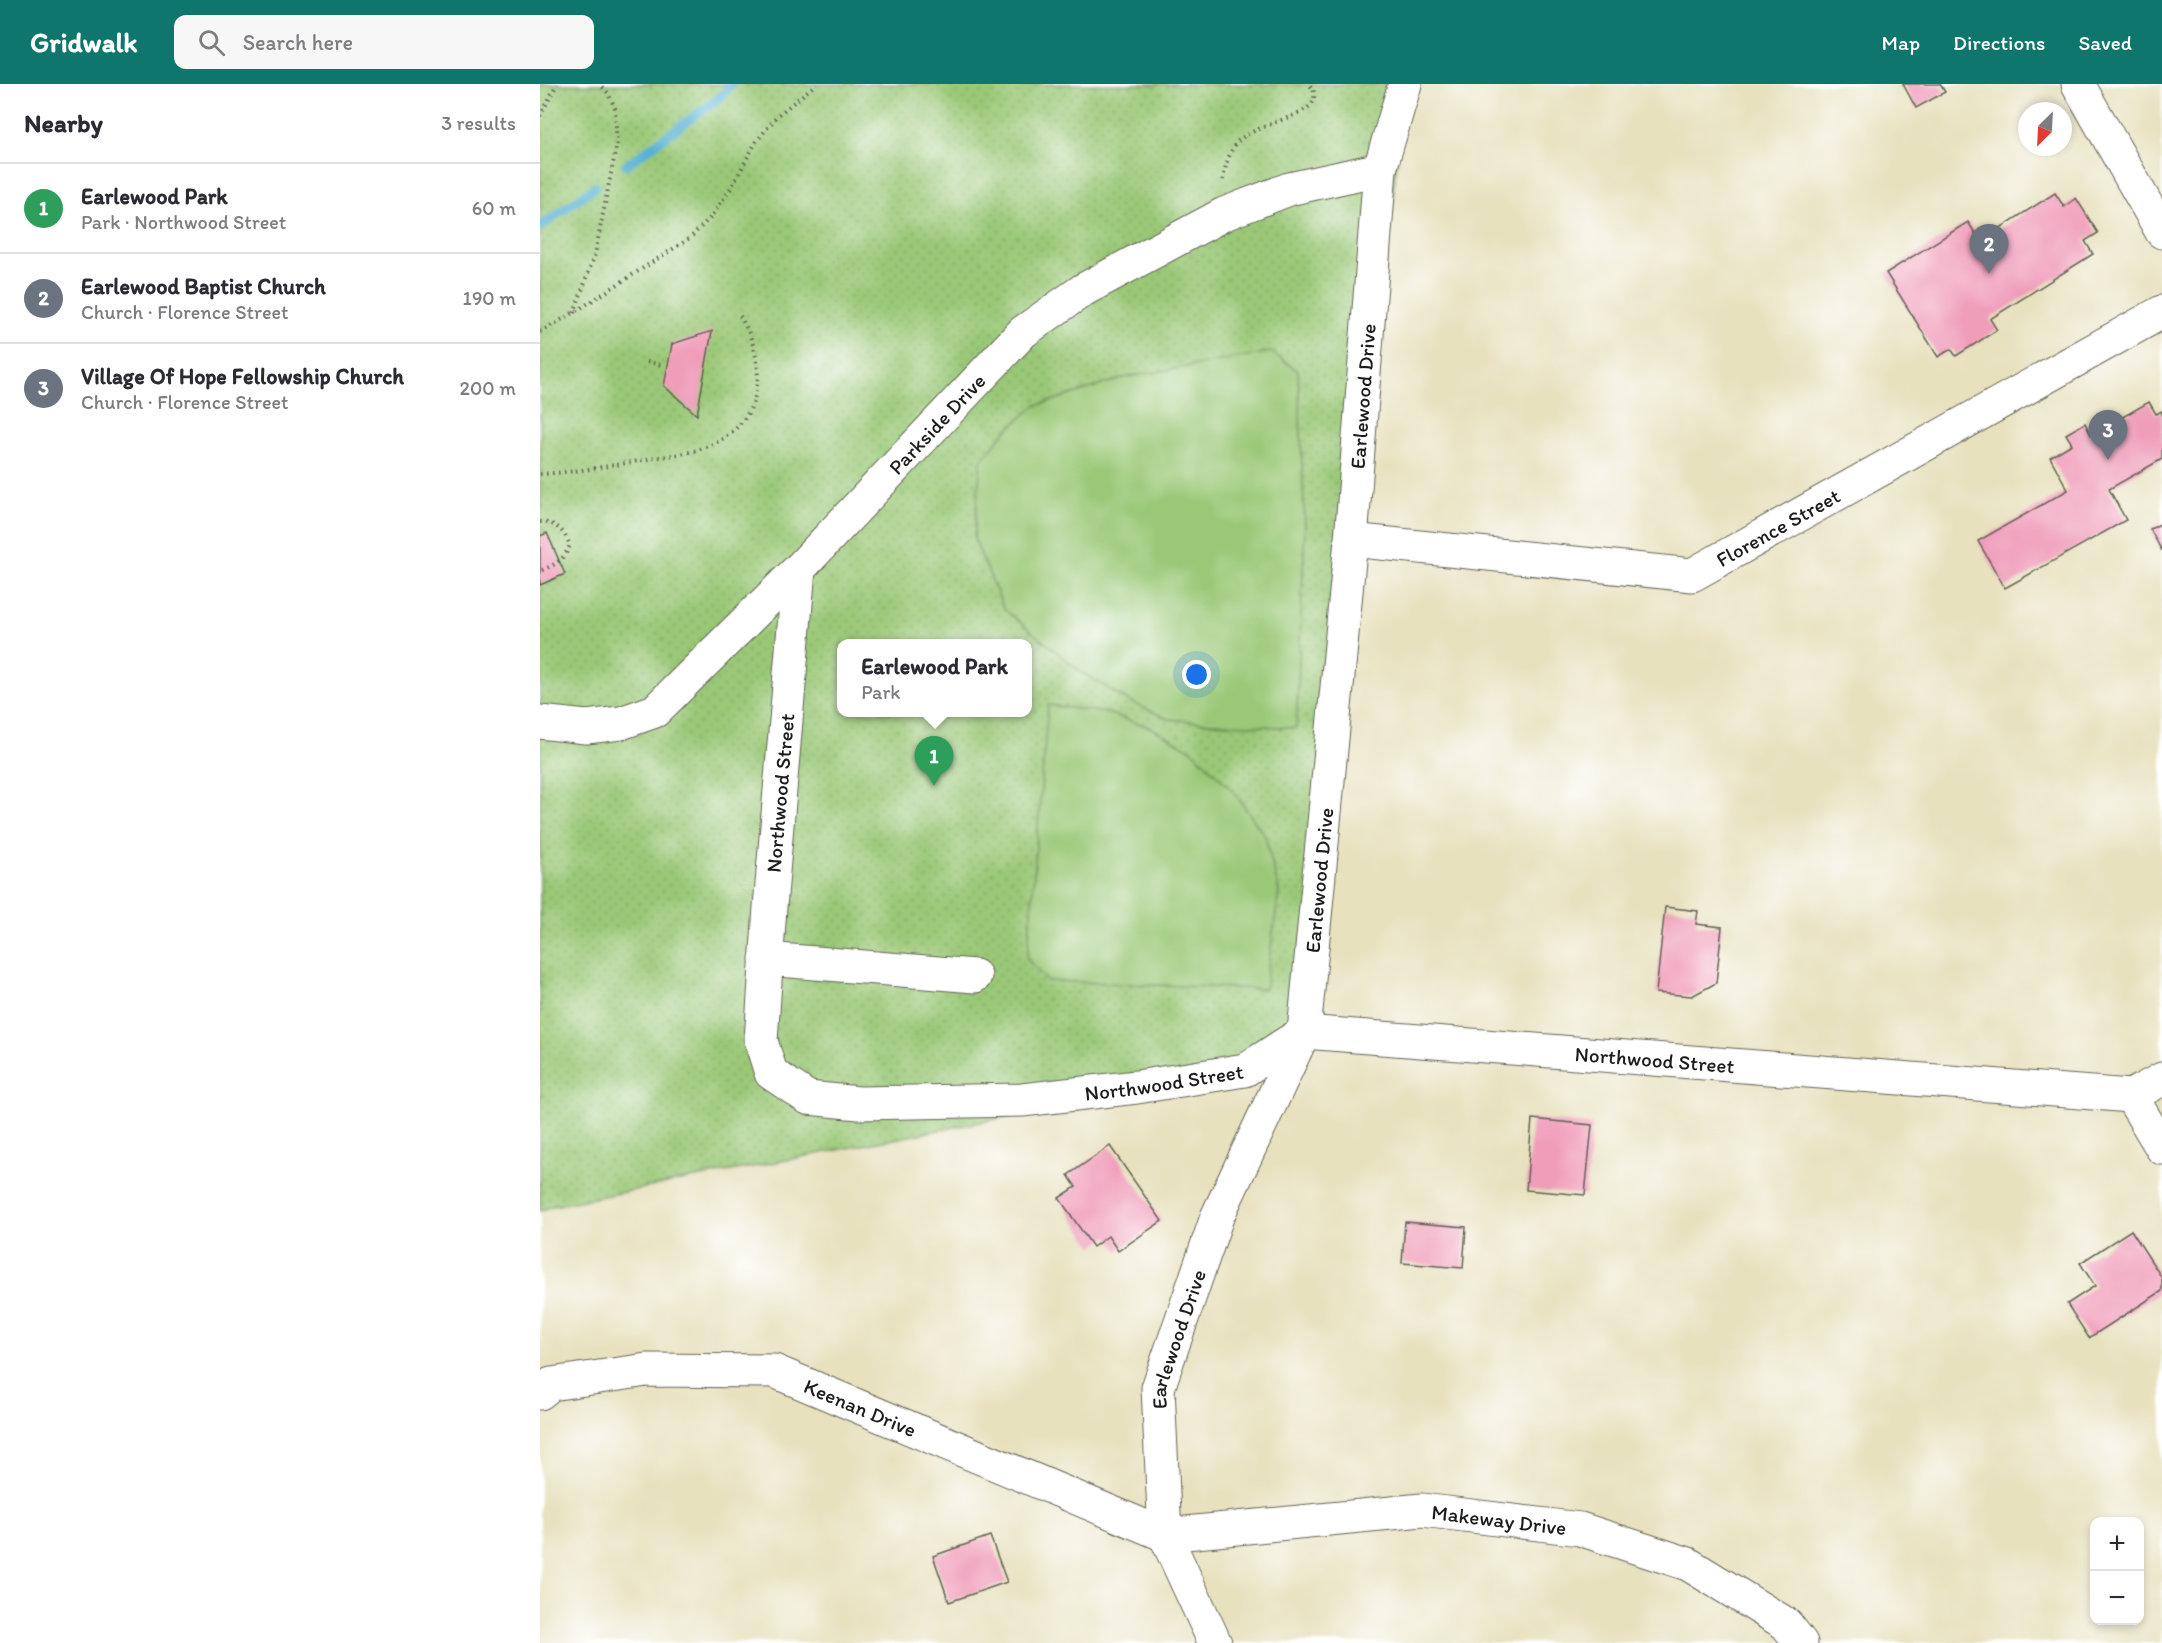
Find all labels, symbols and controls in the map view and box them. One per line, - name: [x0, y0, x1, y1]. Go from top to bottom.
- search box: [174, 15, 594, 69]
- text: Gridwalk: [30, 25, 138, 59]
- icon: search: [195, 26, 228, 59]
- text: Search here: [243, 29, 353, 56]
- text: Map: [1882, 30, 1920, 55]
- text: Directions: [1953, 30, 2045, 55]
- text: Saved: [2078, 30, 2132, 55]
- north arrow: [2018, 102, 2072, 156]
- text: Nearby: [24, 107, 103, 139]
- text: 3 results: [441, 111, 516, 135]
- text: Earlewood Park: [81, 183, 228, 210]
- text: 1: [39, 196, 48, 220]
- text: 60 m: [472, 196, 516, 220]
- text: Park · Northwood Street: [81, 210, 286, 234]
- pin: 2: [1970, 224, 2008, 274]
- text: Earlewood Baptist Church: [81, 273, 326, 300]
- text: 2: [38, 286, 49, 310]
- text: 190 m: [463, 286, 516, 310]
- text: Church · Florence Street: [81, 300, 288, 324]
- street label: Earlewood Drive: [1344, 322, 1380, 470]
- text: Village Of Hope Fellowship Church: [81, 363, 404, 390]
- street label: Parkside Drive: [883, 368, 990, 479]
- text: 3: [38, 376, 49, 400]
- text: 200 m: [460, 376, 516, 400]
- text: Church · Florence Street: [81, 390, 288, 414]
- pin: 3: [2088, 410, 2128, 460]
- street label: Florence Street: [1711, 482, 1844, 572]
- popup: [837, 639, 1032, 717]
- text: Earlewood Park: [861, 653, 1008, 680]
- your location: [1182, 660, 1211, 689]
- text: Park: [861, 680, 901, 704]
- street label: Northwood Street: [761, 712, 799, 874]
- pin: 1: [914, 736, 954, 786]
- street label: Earlewood Drive: [1299, 806, 1338, 954]
- street label: Northwood Street: [1574, 1041, 1736, 1078]
- street label: Northwood Street: [1083, 1058, 1245, 1105]
- street label: Earlewood Drive: [1145, 1266, 1211, 1410]
- street label: Keenan Drive: [801, 1373, 920, 1442]
- street label: Makeway Drive: [1430, 1499, 1568, 1540]
- map controls: [2090, 1517, 2144, 1625]
- button: +: [2090, 1517, 2144, 1571]
- button: −: [2090, 1571, 2144, 1625]

